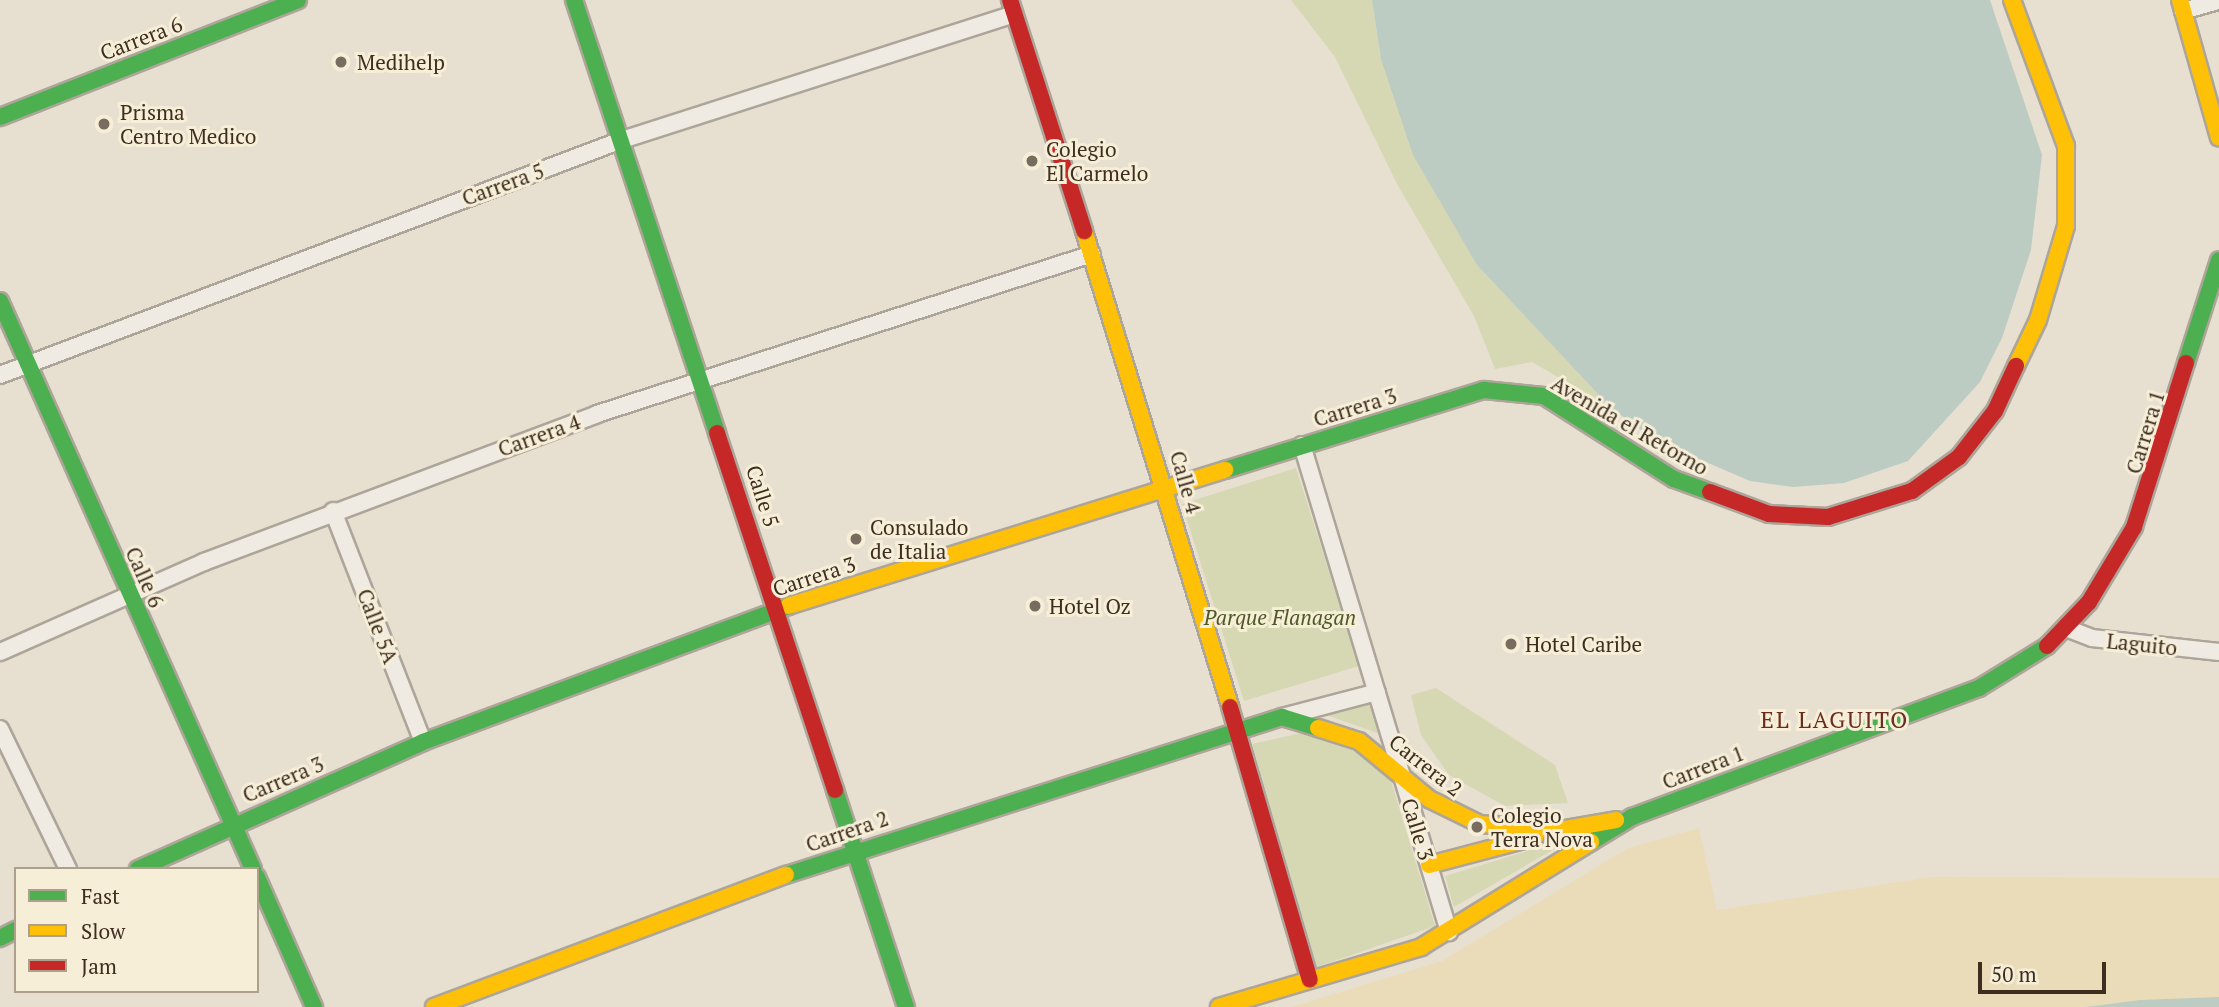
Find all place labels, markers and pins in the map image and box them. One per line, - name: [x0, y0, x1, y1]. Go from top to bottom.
- place label: Medihelp: [357, 49, 445, 75]
- marker: Medihelp: [331, 52, 351, 72]
- place label: Prisma Centro Medico: [120, 99, 256, 149]
- marker: Prisma Centro Medico: [94, 114, 114, 134]
- place label: Colegio El Carmelo: [1046, 136, 1148, 186]
- marker: Colegio El Carmelo: [1024, 153, 1040, 169]
- place label: Consulado de Italia: [870, 514, 968, 564]
- marker: Consulado de Italia: [848, 531, 864, 547]
- place label: Hotel Oz: [1049, 593, 1131, 619]
- marker: Hotel Oz: [1027, 598, 1043, 614]
- place label: Hotel Caribe: [1525, 631, 1642, 657]
- marker: Hotel Caribe: [1503, 636, 1519, 652]
- place label: Colegio Terra Nova: [1491, 802, 1593, 852]
- marker: Colegio Terra Nova: [1469, 819, 1485, 835]

